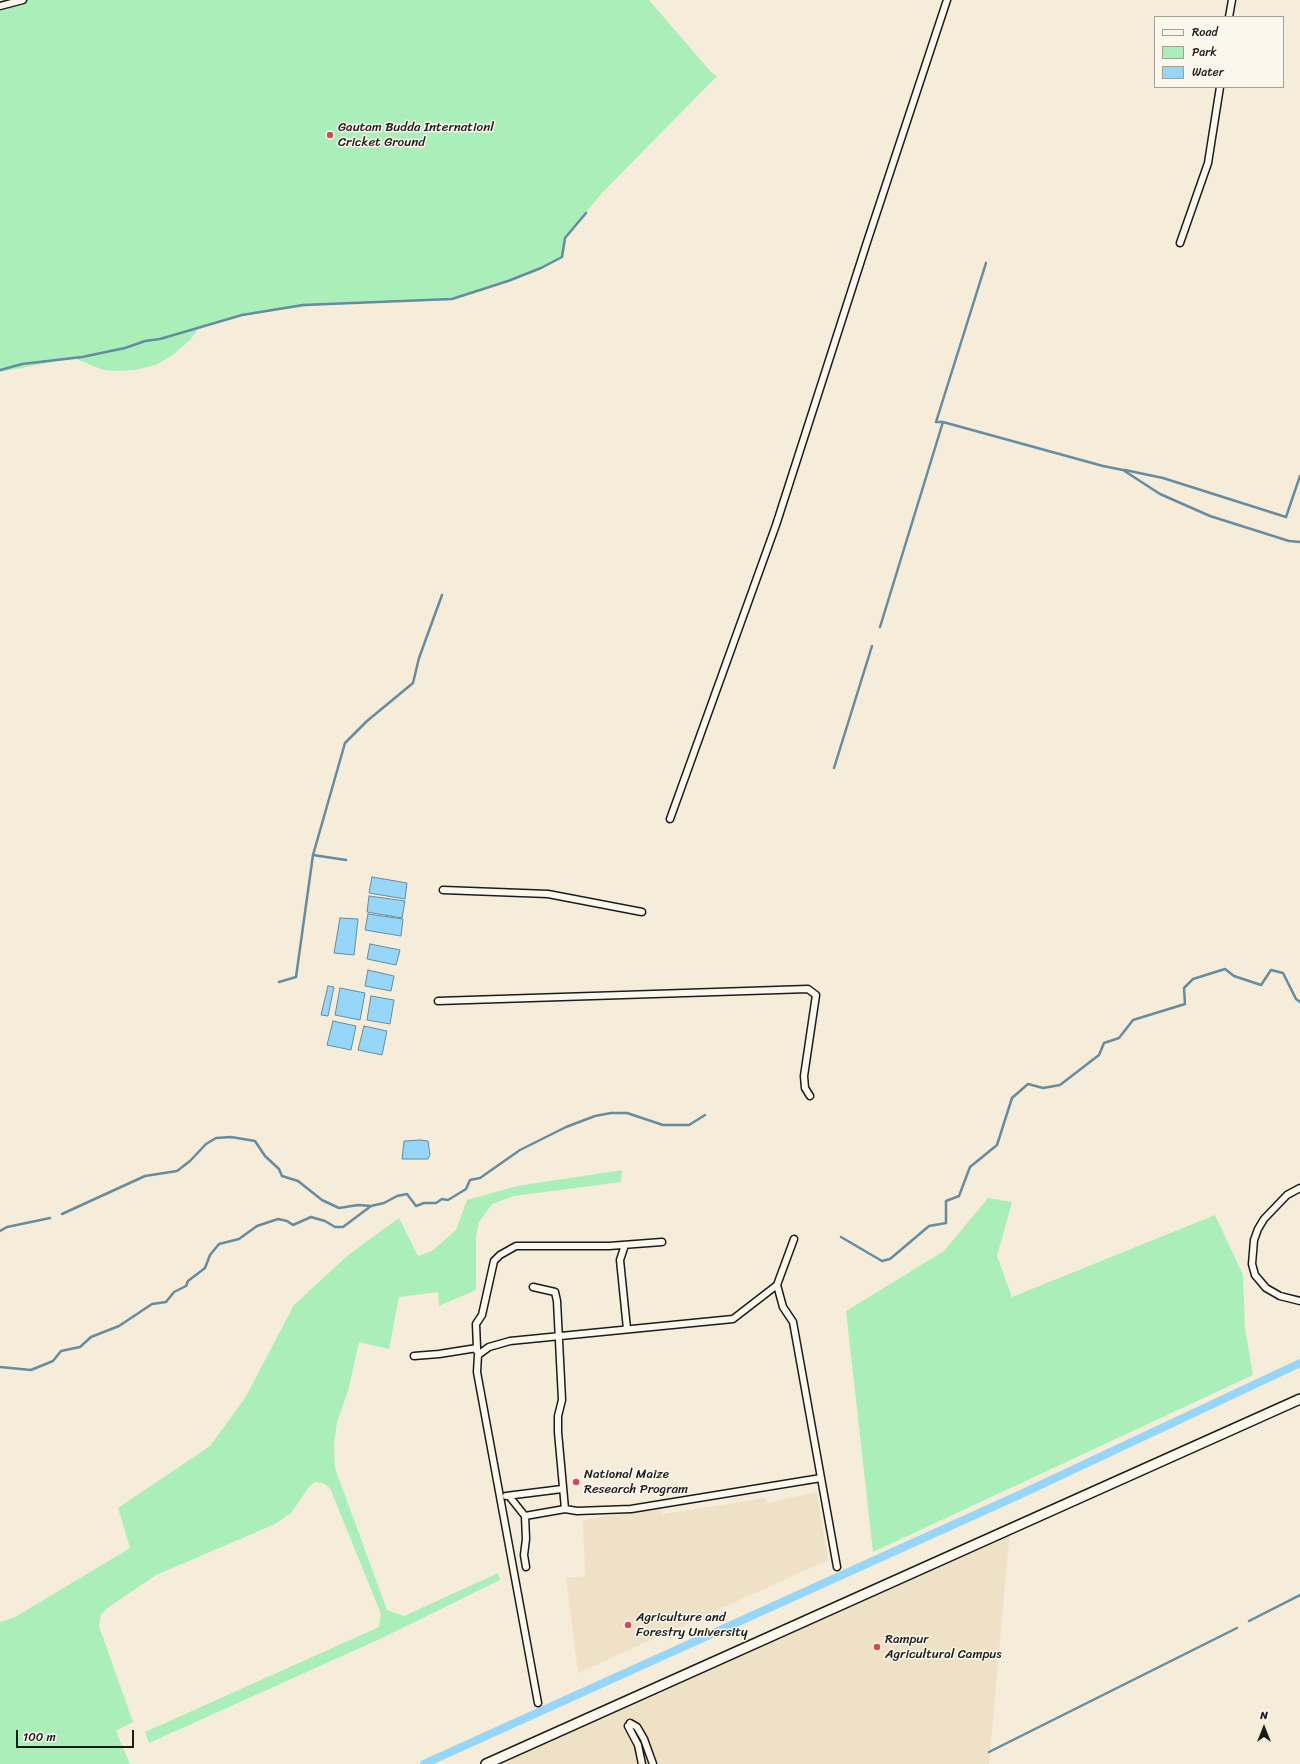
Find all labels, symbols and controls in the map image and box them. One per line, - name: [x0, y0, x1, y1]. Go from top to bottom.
- legend: [1154, 16, 1284, 88]
- text: Road: [1192, 21, 1218, 43]
- text: Park: [1192, 41, 1217, 63]
- text: Water: [1192, 61, 1224, 83]
- place label: Gautam Budda Internationl Cricket Ground: [338, 120, 494, 151]
- marker: Gautam Budda Internationl Cricket Ground: [325, 130, 335, 140]
- place label: National Maize Research Program: [584, 1467, 688, 1498]
- marker: National Maize Research Program: [571, 1477, 581, 1487]
- place label: Agriculture and Forestry University: [636, 1610, 748, 1641]
- marker: Agriculture and Forestry University: [623, 1620, 633, 1630]
- place label: Rampur Agricultural Campus: [885, 1632, 1002, 1663]
- marker: Rampur Agricultural Campus: [872, 1642, 882, 1652]
- text: N: [1260, 1706, 1268, 1725]
- north arrow: [1244, 1708, 1284, 1748]
- scale bar: [18, 1722, 136, 1748]
- text: 100 m: [23, 1726, 56, 1748]

